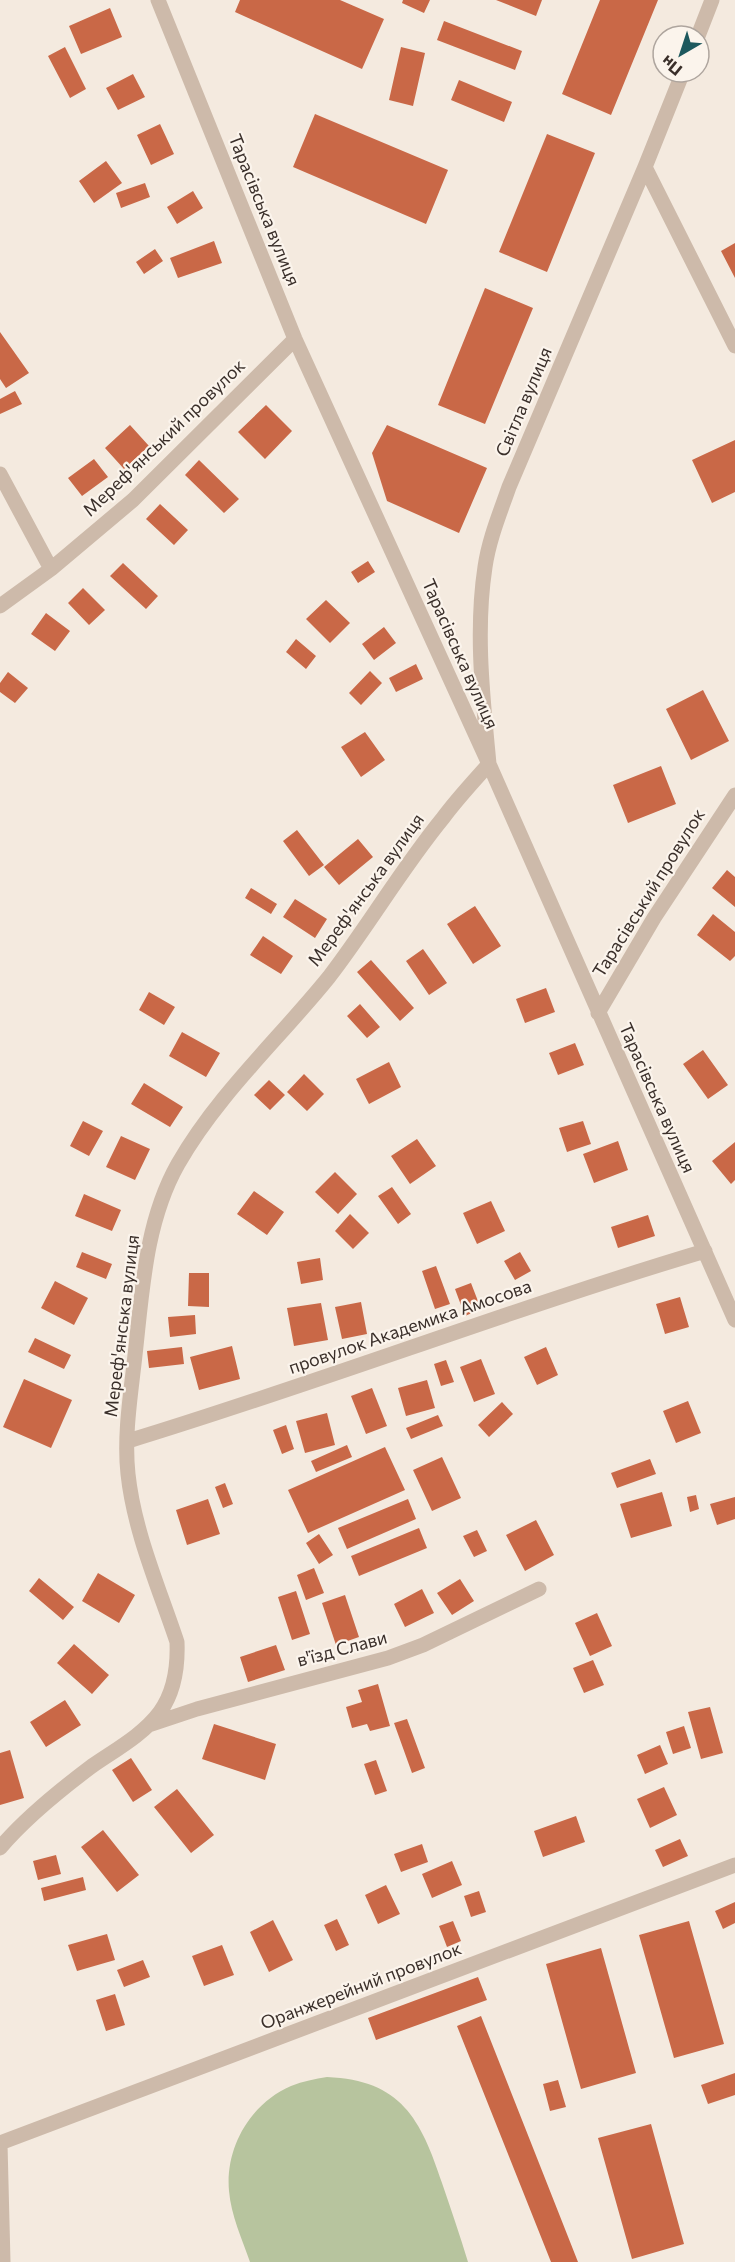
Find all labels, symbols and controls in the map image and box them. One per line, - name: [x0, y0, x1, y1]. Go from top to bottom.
- north arrow: [651, 24, 711, 84]
- text: Пн: [657, 52, 685, 80]
- street label: Тарасівська вулиця: [224, 131, 305, 289]
- street label: Світла вулиця: [490, 344, 556, 460]
- street label: Мереф'янський провулок: [78, 354, 249, 520]
- street label: Тарасівська вулиця: [418, 575, 504, 732]
- street label: Тарасівський провулок: [587, 804, 709, 981]
- street label: Мереф'янська вулиця: [302, 809, 428, 970]
- street label: Тарасівська вулиця: [615, 1019, 701, 1176]
- street label: Мереф'янська вулиця: [99, 1233, 143, 1418]
- street label: провулок Академика Амосова: [285, 1274, 534, 1378]
- street label: в'їзд Слави: [294, 1625, 389, 1671]
- street label: Оранжерейний провулок: [257, 1936, 465, 2034]

